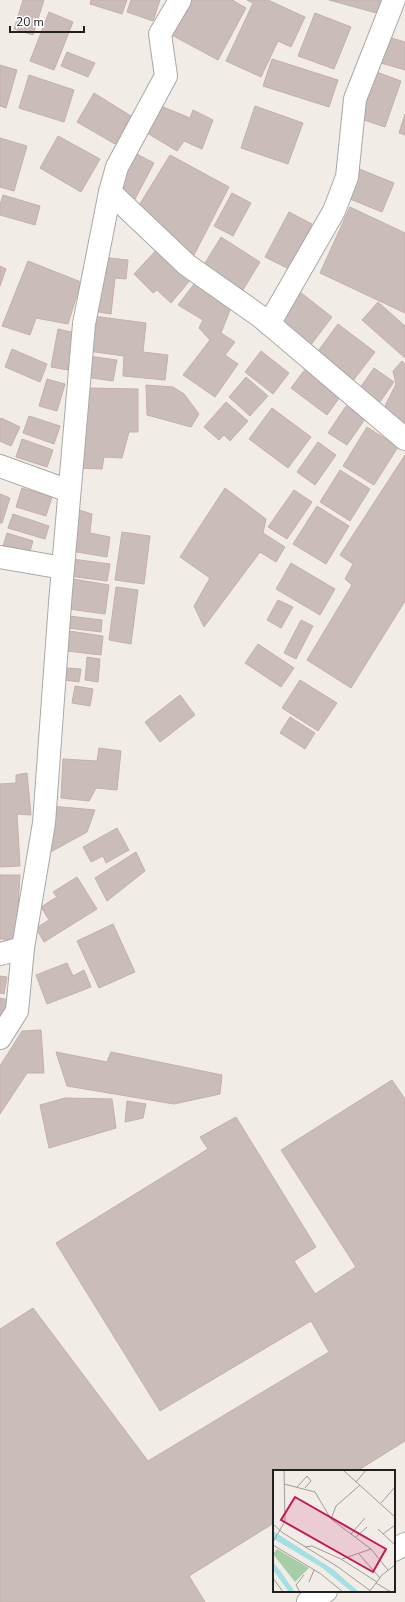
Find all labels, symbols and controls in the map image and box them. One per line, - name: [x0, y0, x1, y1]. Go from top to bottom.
- scale bar: [10, 8, 84, 34]
- text: 20 m: [16, 14, 44, 30]
- inset map: [273, 1470, 395, 1592]

